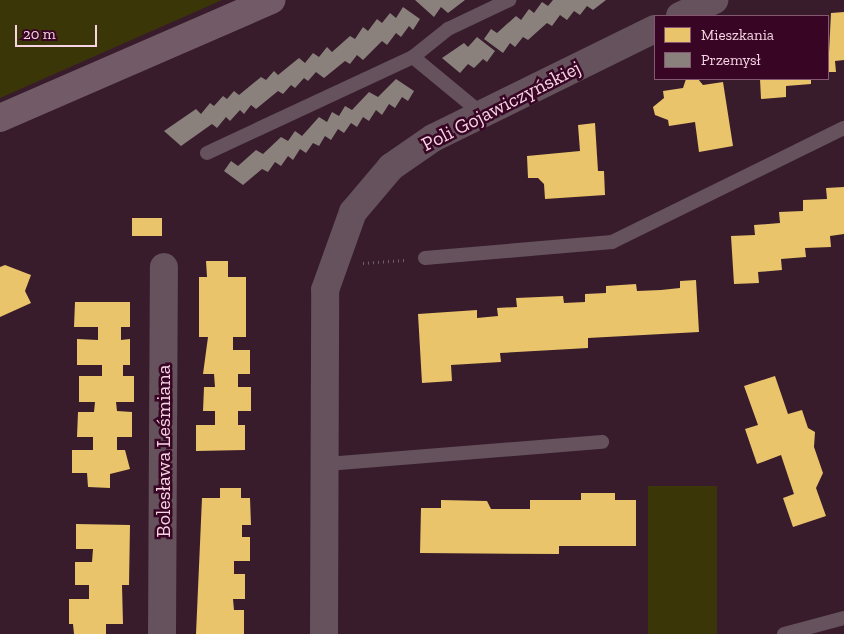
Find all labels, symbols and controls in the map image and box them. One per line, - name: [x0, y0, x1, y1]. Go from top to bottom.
- scale bar: [18, 15, 100, 47]
- legend: [654, 15, 829, 80]
- text: 20 m: [23, 25, 56, 43]
- text: Mieszkania: [701, 26, 774, 44]
- text: Przemysł: [701, 51, 761, 69]
- street label: Poli Gojawiczyńskiej: [417, 55, 585, 157]
- street label: Bolesława Leśmiana: [151, 365, 175, 537]

